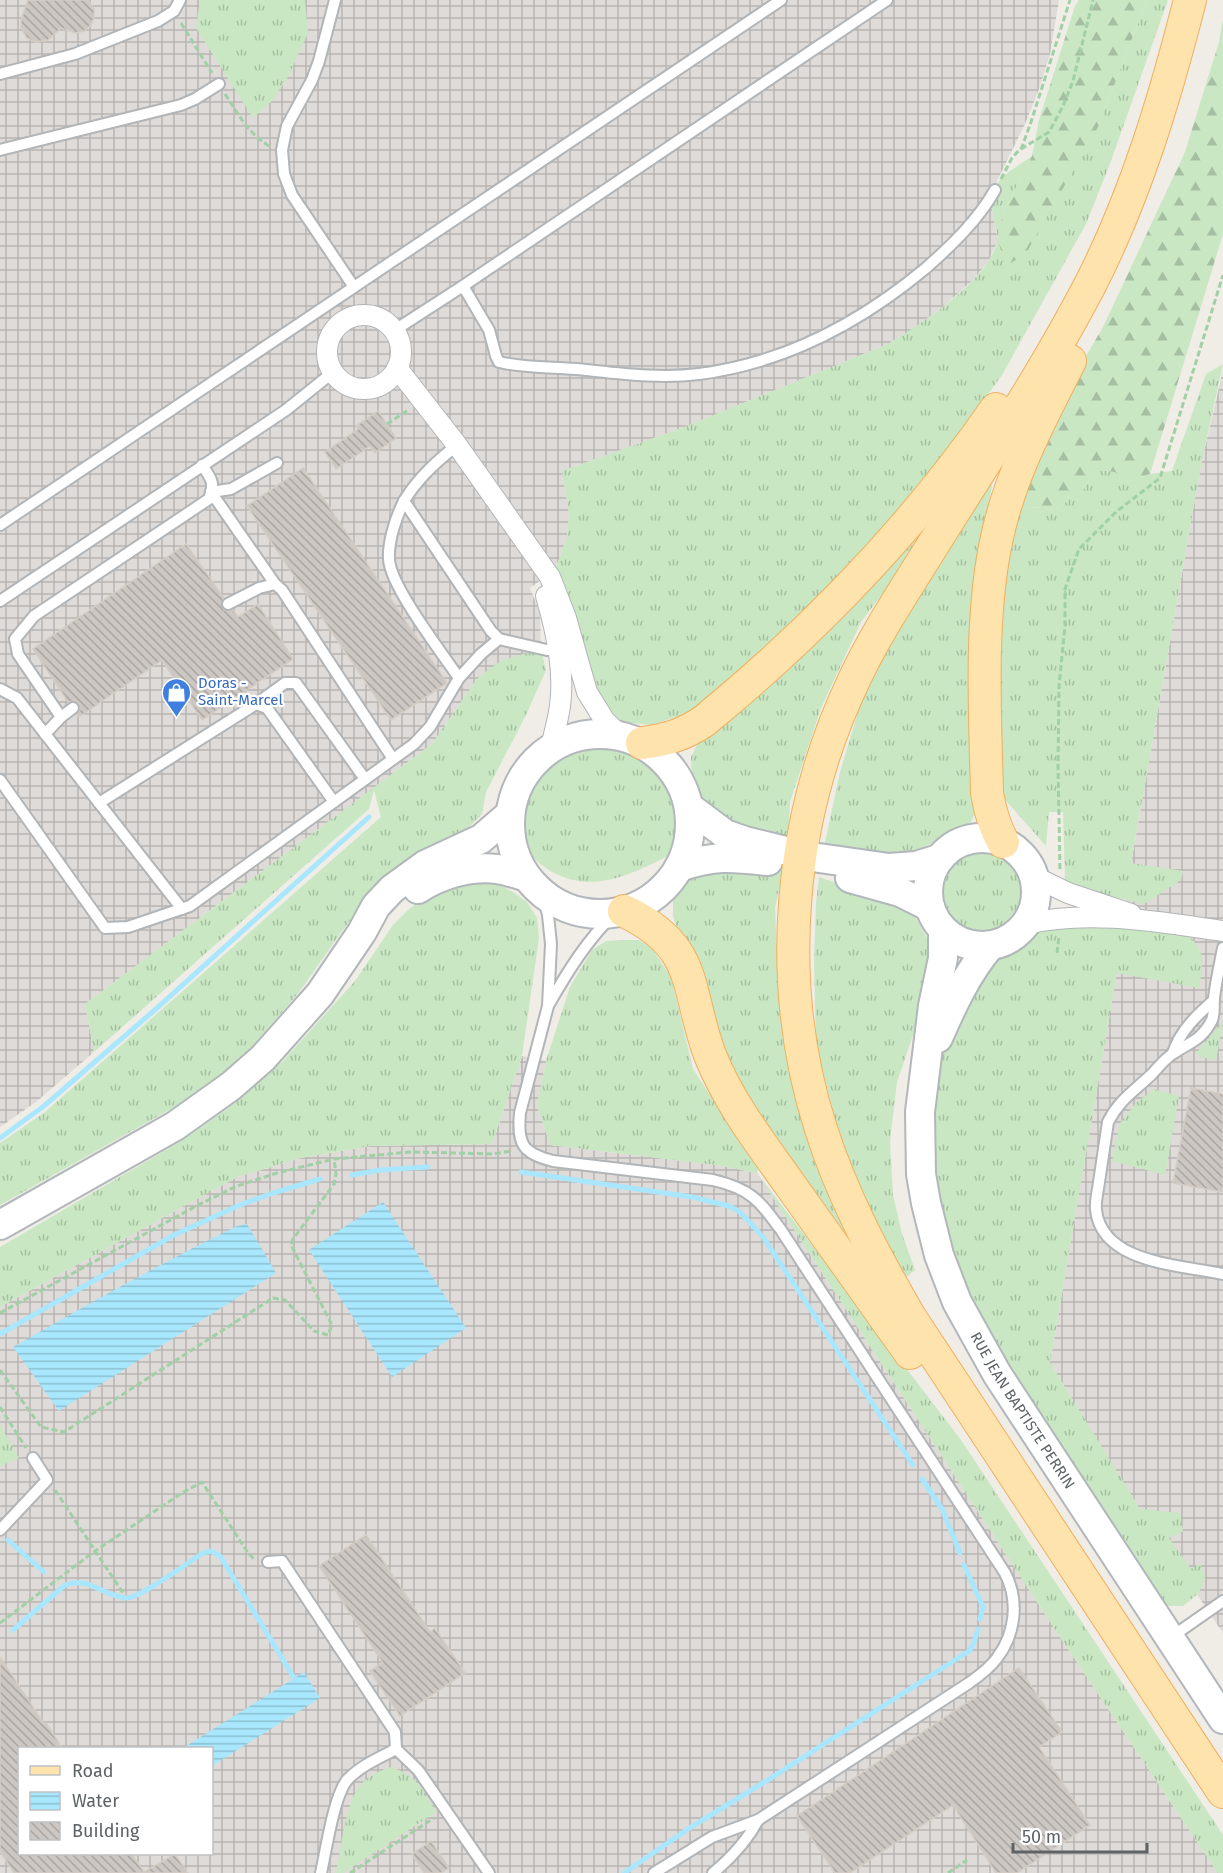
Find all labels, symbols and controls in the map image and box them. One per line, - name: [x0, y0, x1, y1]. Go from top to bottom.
- place label: Doras - Saint-Marcel: [198, 674, 283, 709]
- shop icon: Doras - Saint-Marcel: [161, 676, 193, 718]
- street label: RUE JEAN BAPTISTE PERRIN: [967, 1329, 1079, 1492]
- legend: [18, 1747, 213, 1855]
- text: Road: [72, 1760, 114, 1782]
- text: Water: [72, 1790, 119, 1812]
- scale bar: [1013, 1816, 1146, 1854]
- text: Building: [72, 1820, 140, 1842]
- text: 50 m: [1022, 1826, 1061, 1848]

